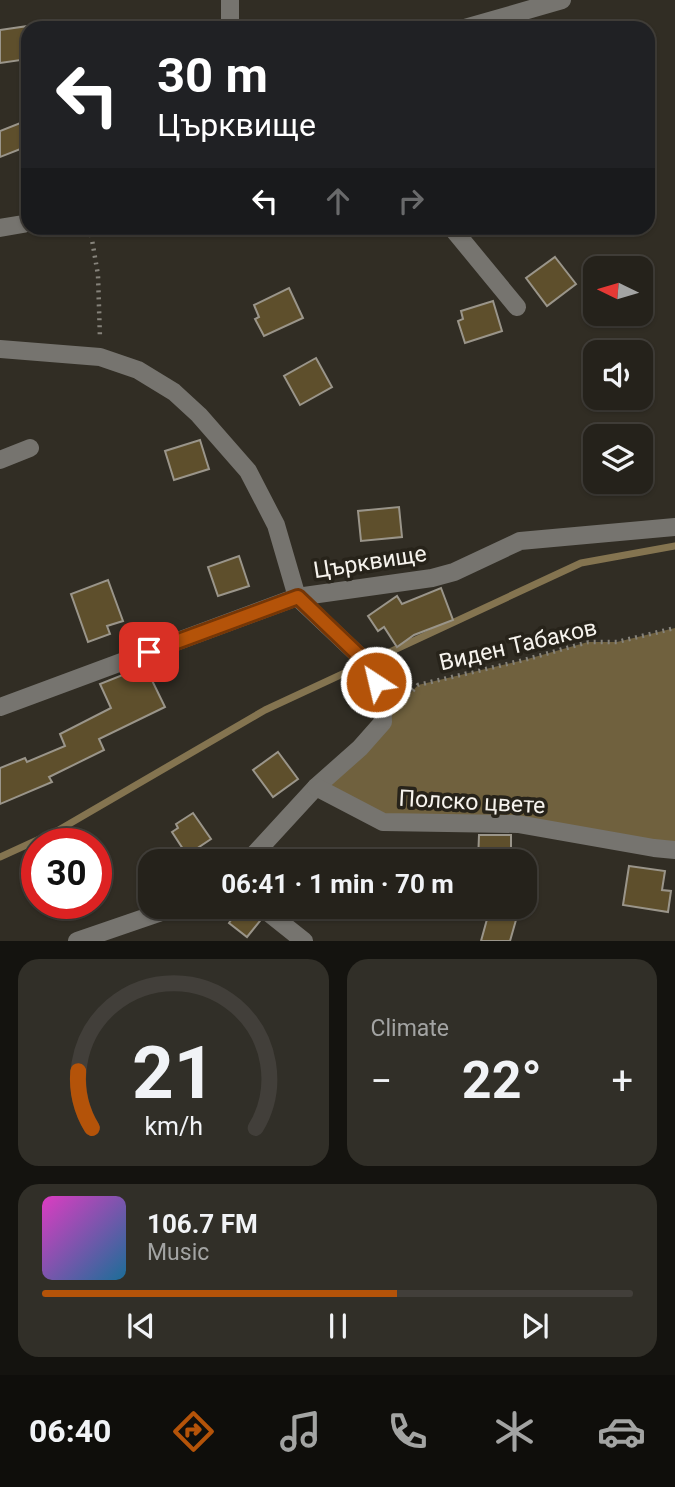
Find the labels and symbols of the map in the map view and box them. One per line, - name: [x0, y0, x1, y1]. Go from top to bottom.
- north arrow: [583, 256, 653, 326]
- street label: Църквище: [311, 540, 429, 584]
- street label: Виден Табаков: [437, 614, 599, 676]
- pin: [119, 622, 179, 682]
- position arrow: [339, 645, 413, 719]
- street label: Полско цвете: [398, 785, 546, 819]
- speed limit sign: 30: [21, 828, 112, 919]

